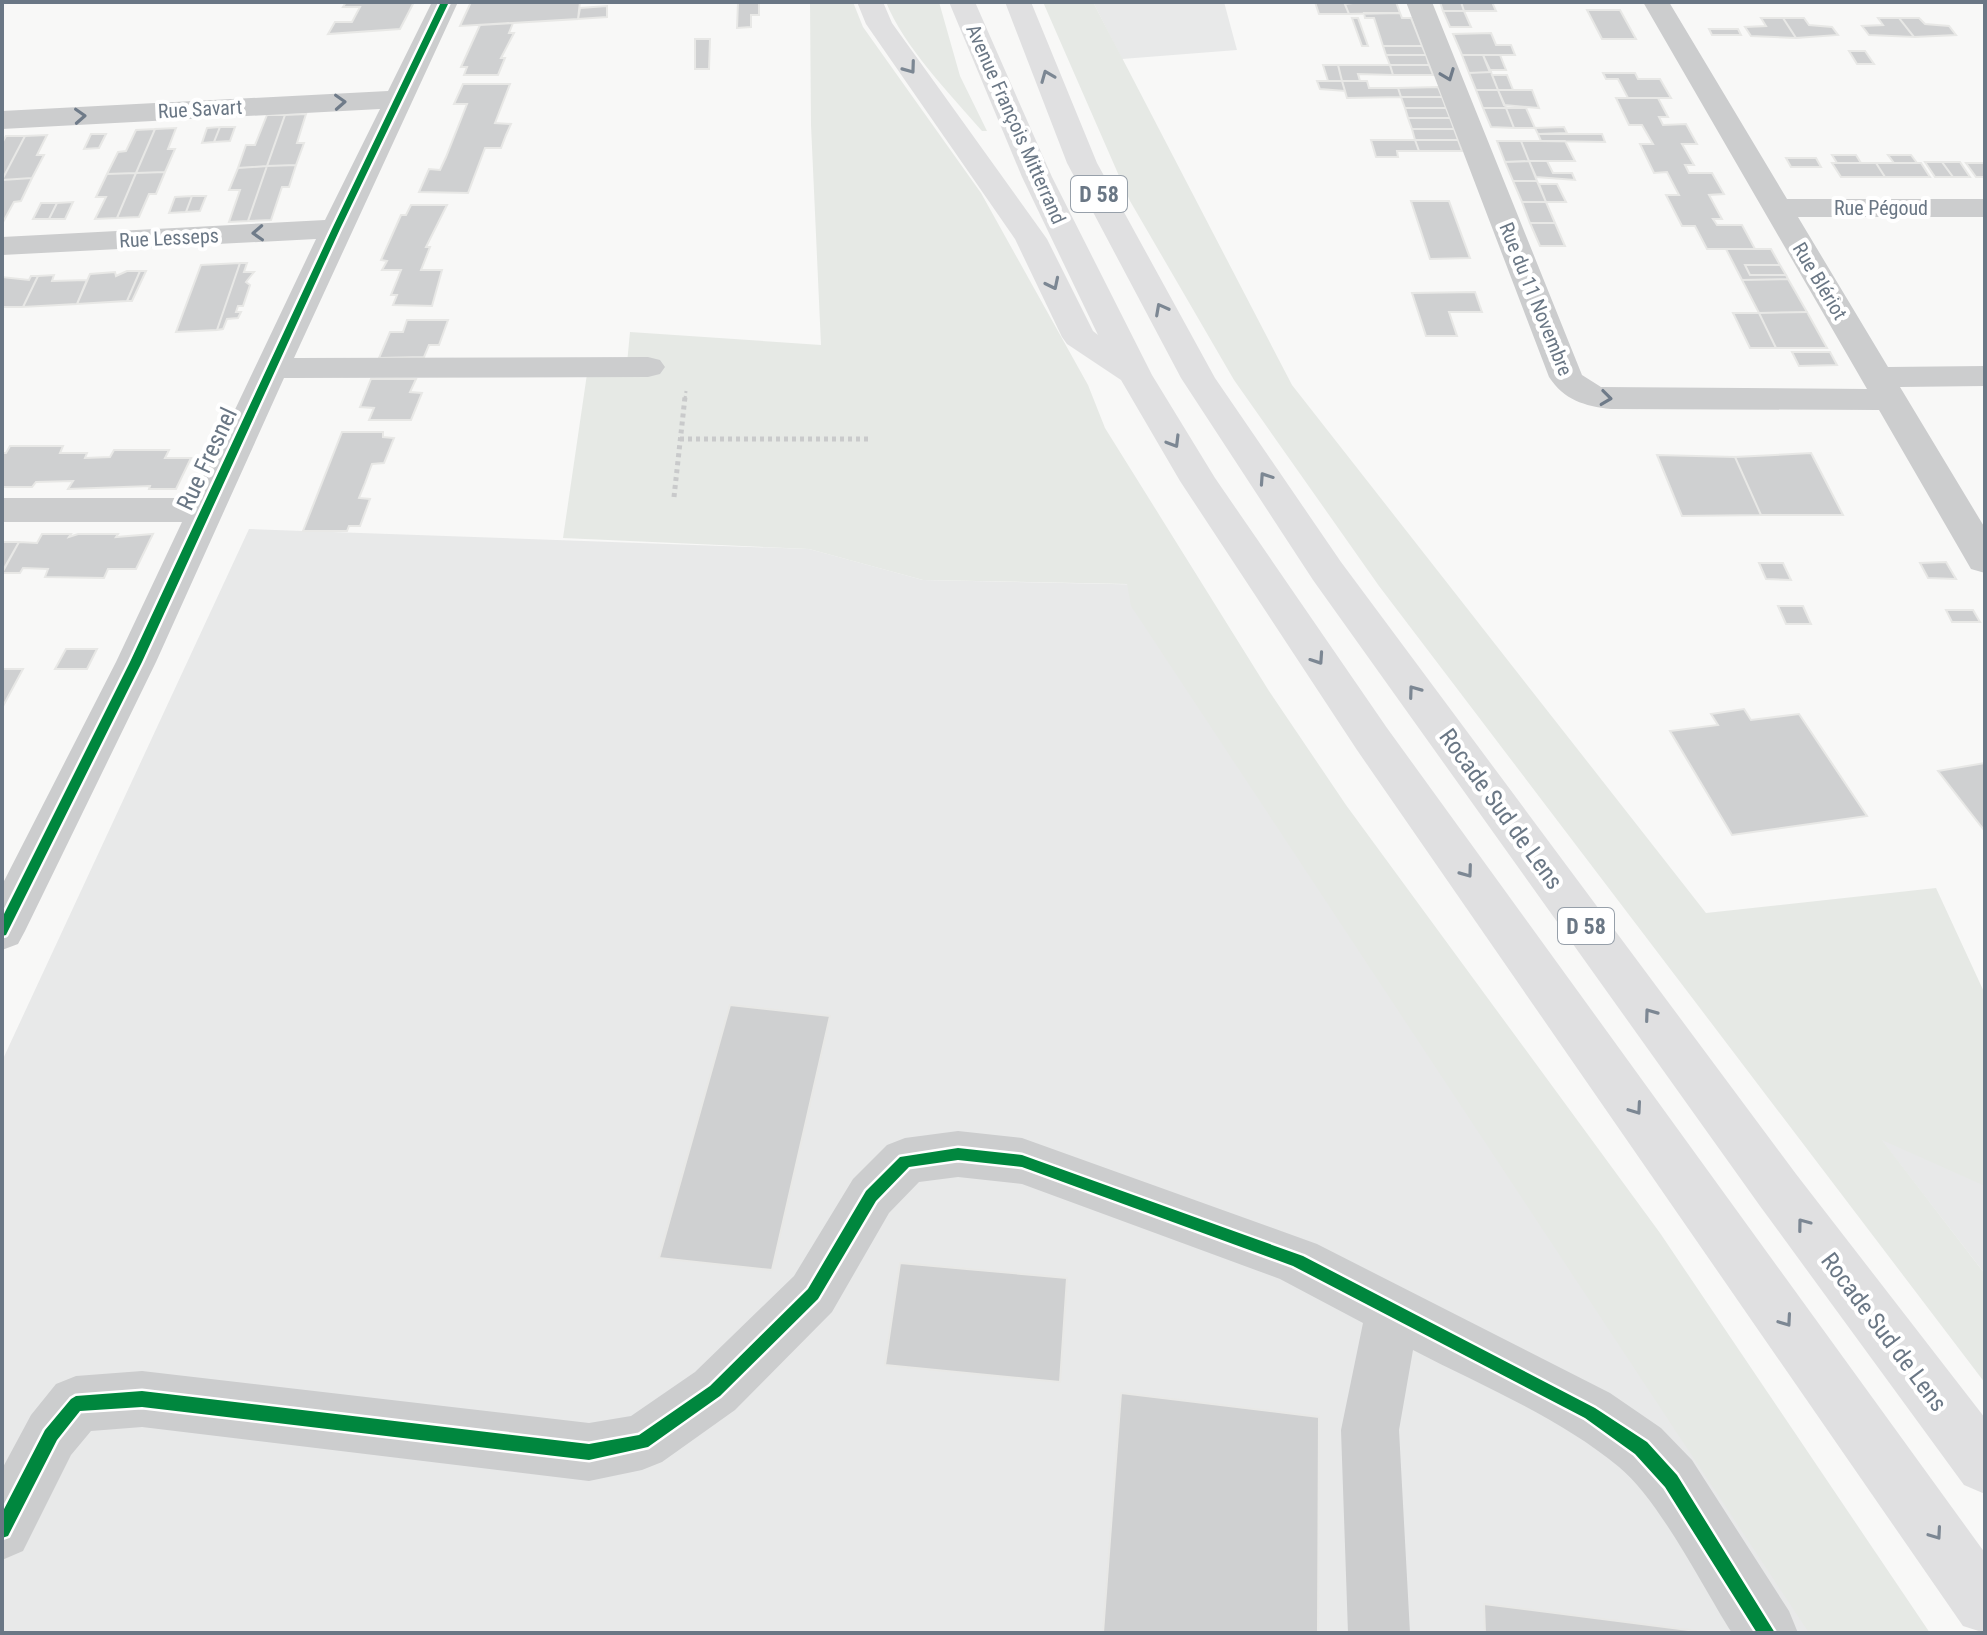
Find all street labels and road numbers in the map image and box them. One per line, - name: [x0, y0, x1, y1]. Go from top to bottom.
- street label: Avenue François Mitterrand: [961, 20, 1071, 228]
- street label: Rue Savart: [157, 95, 243, 123]
- road number: D 58: [1071, 176, 1127, 212]
- street label: Rue Pégoud: [1834, 196, 1928, 220]
- street label: Rue du 11 Novembre: [1494, 219, 1578, 379]
- street label: Rue Lesseps: [119, 223, 219, 253]
- street label: Rue Blériot: [1788, 238, 1852, 324]
- street label: Rue Fresnel: [171, 403, 243, 515]
- street label: Rocade Sud de Lens: [1433, 723, 1569, 895]
- road number: D 58: [1558, 908, 1614, 944]
- street label: Rocade Sud de Lens: [1815, 1247, 1953, 1417]

